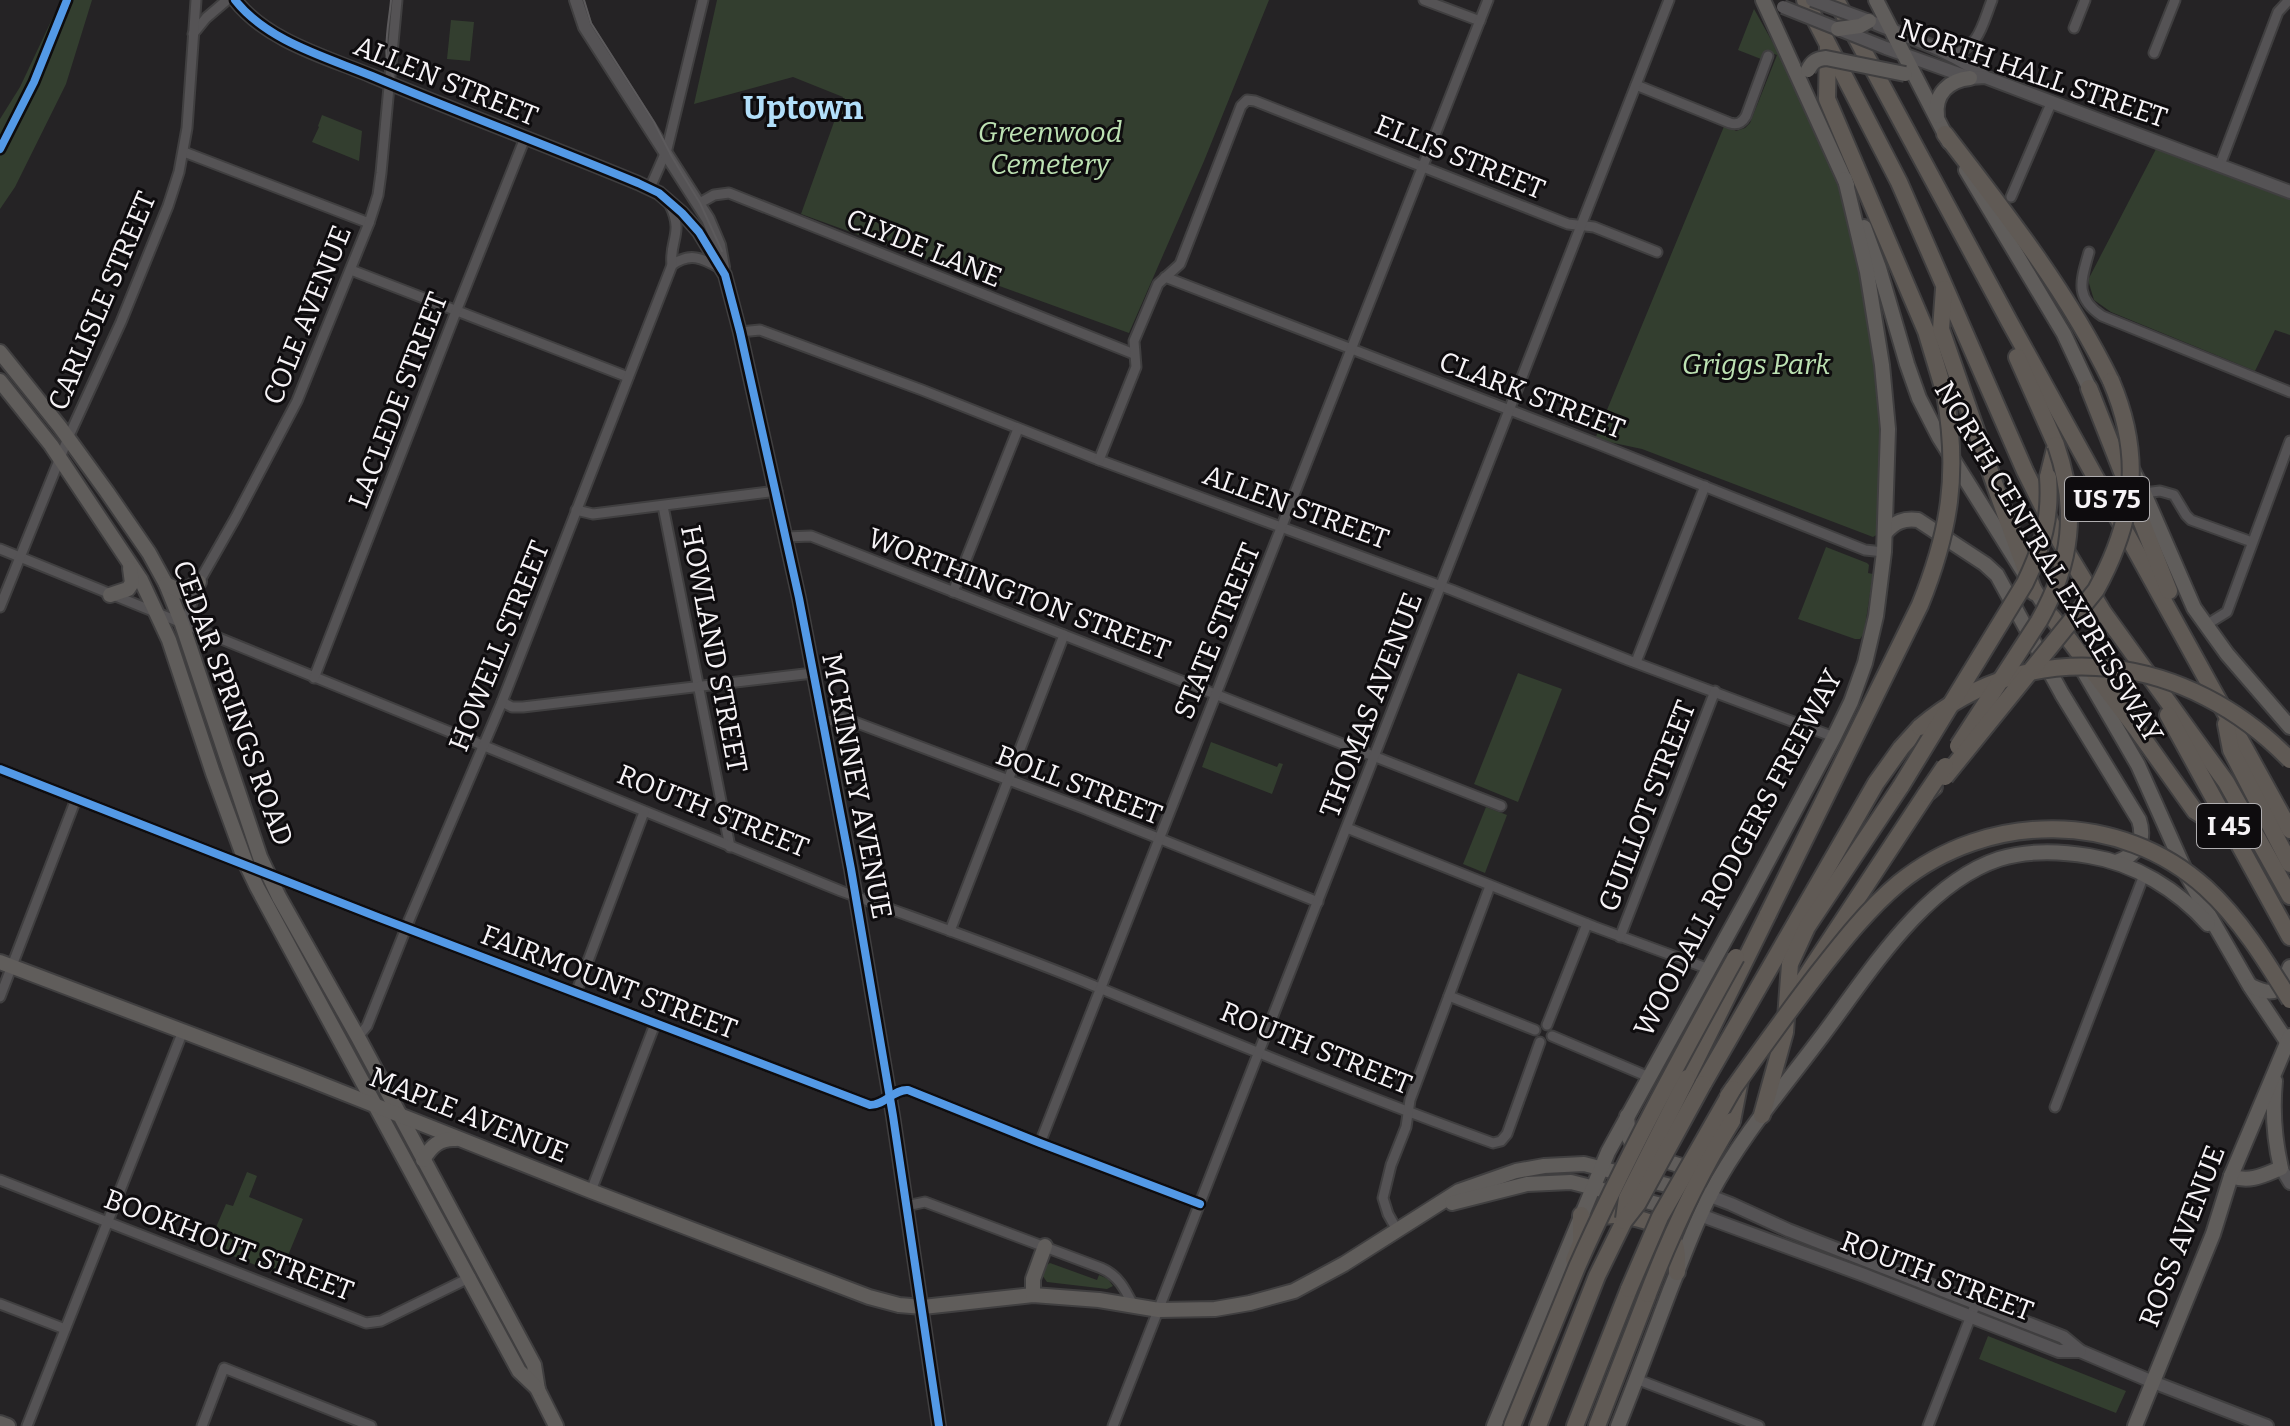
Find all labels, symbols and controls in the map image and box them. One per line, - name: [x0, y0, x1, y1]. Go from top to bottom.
- street label: NORTH HALL STREET: [1895, 12, 2171, 134]
- street label: ALLEN STREET: [349, 29, 543, 133]
- district label: Uptown: [743, 89, 864, 127]
- street label: ELLIS STREET: [1370, 108, 1550, 206]
- park label: Greenwood Cemetery: [978, 116, 1122, 181]
- street label: CARLISLE STREET: [41, 187, 163, 415]
- street label: CLYDE LANE: [841, 202, 1007, 294]
- street label: COLE AVENUE: [256, 221, 358, 409]
- street label: LACLEDE STREET: [342, 288, 454, 512]
- street label: CLARK STREET: [1435, 344, 1629, 446]
- park label: Griggs Park: [1682, 348, 1831, 381]
- street label: NORTH CENTRAL EXPRESSWAY: [1928, 375, 2170, 749]
- street label: ALLEN STREET: [1199, 458, 1393, 556]
- road number: US 75: [2065, 477, 2149, 521]
- street label: WORTHINGTON STREET: [863, 521, 1175, 667]
- street label: HOWLAND STREET: [674, 522, 754, 776]
- street label: HOWELL STREET: [442, 536, 556, 756]
- street label: STATE STREET: [1167, 538, 1267, 724]
- street label: CEDAR SPRINGS ROAD: [166, 556, 300, 850]
- street label: THOMAS AVENUE: [1313, 588, 1429, 822]
- street label: MCKINNEY AVENUE: [815, 650, 899, 922]
- street label: WOODALL RODGERS FREEWAY: [1627, 664, 1849, 1042]
- street label: GUILLOT STREET: [1592, 696, 1702, 916]
- street label: BOLL STREET: [991, 738, 1167, 832]
- street label: ROUTH STREET: [613, 758, 813, 864]
- road number: I 45: [2197, 804, 2261, 848]
- street label: FAIRMOUNT STREET: [476, 918, 742, 1046]
- street label: ROUTH STREET: [1216, 995, 1416, 1101]
- street label: MAPLE AVENUE: [365, 1060, 573, 1170]
- street label: ROSS AVENUE: [2132, 1141, 2232, 1331]
- street label: BOOKHOUT STREET: [100, 1182, 358, 1308]
- street label: ROUTH STREET: [1836, 1224, 2038, 1328]

